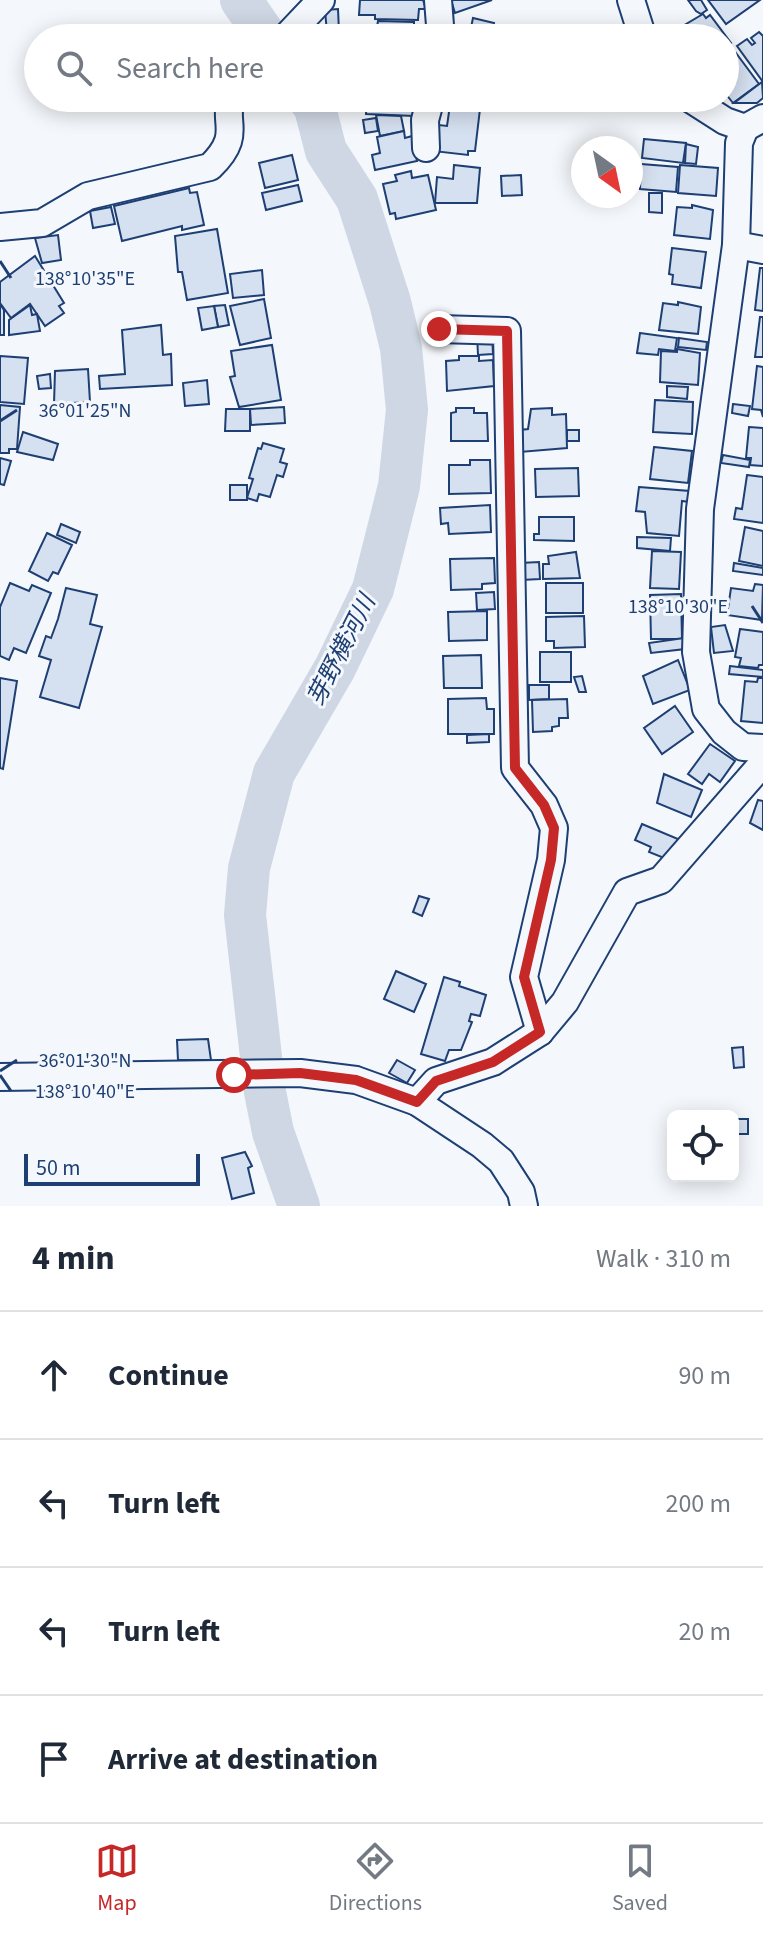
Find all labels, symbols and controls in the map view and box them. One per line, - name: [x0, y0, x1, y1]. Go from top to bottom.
- search box: [24, 24, 739, 112]
- icon: search: [52, 46, 96, 90]
- text: Search here: [116, 47, 264, 90]
- north arrow: [571, 136, 643, 208]
- text: 138°10'35"E: [35, 265, 135, 293]
- route end: [421, 311, 457, 347]
- text: 36°01'25"N: [39, 397, 131, 425]
- water label: 芽野横河川: [299, 586, 386, 712]
- text: 138°10'30"E: [628, 593, 728, 621]
- text: 36°01'30"N: [39, 1047, 131, 1075]
- route start: [216, 1057, 252, 1093]
- text: 138°10'40"E: [35, 1078, 135, 1106]
- map controls: [667, 1110, 739, 1182]
- button: locate: [667, 1110, 739, 1182]
- scale bar: [24, 1150, 200, 1186]
- text: 50 m: [36, 1152, 81, 1184]
- text: 4 min: [32, 1234, 115, 1283]
- text: Walk · 310 m: [596, 1240, 731, 1277]
- icon: ahead: [32, 1353, 76, 1397]
- text: Continue: [108, 1354, 229, 1397]
- text: 90 m: [678, 1357, 731, 1394]
- icon: left: [32, 1481, 76, 1525]
- text: Turn left: [108, 1482, 220, 1525]
- text: 200 m: [665, 1485, 731, 1522]
- icon: left: [32, 1609, 76, 1653]
- text: Turn left: [108, 1610, 220, 1653]
- text: 20 m: [678, 1613, 731, 1650]
- icon: arrive: [32, 1737, 76, 1781]
- text: Arrive at destination: [108, 1738, 378, 1781]
- tab: Map: [95, 1839, 139, 1919]
- tab: Directions: [329, 1839, 422, 1919]
- tab: Saved: [612, 1839, 668, 1919]

